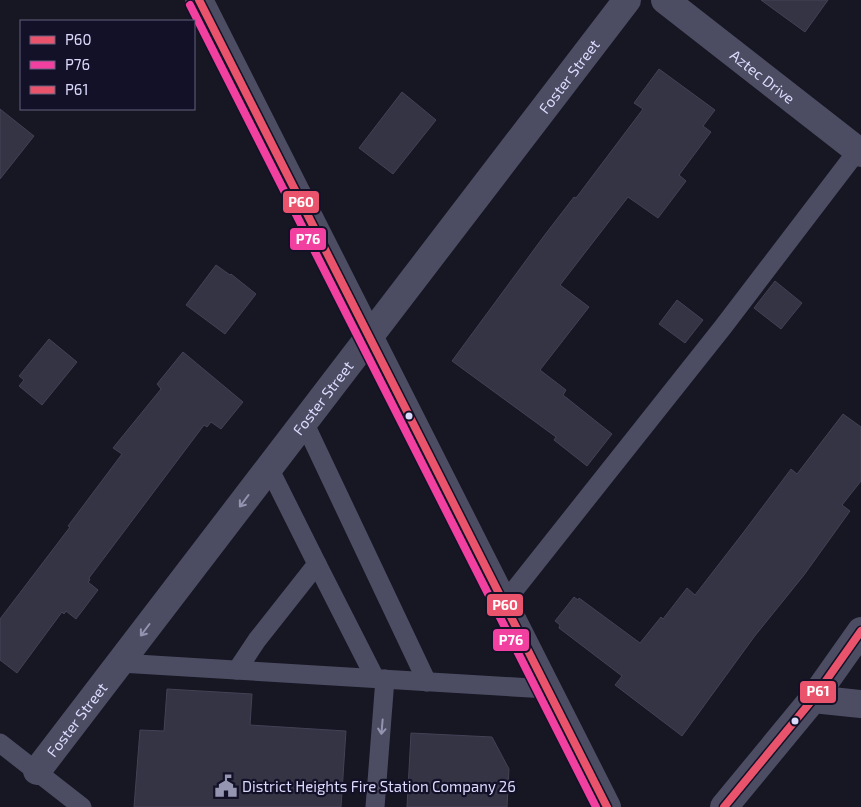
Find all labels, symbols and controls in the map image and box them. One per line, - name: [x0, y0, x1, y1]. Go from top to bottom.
- legend: [20, 20, 195, 110]
- text: P60: [65, 30, 91, 48]
- street label: Foster Street: [535, 35, 603, 117]
- street label: Aztec Drive: [727, 45, 799, 107]
- text: P76: [65, 55, 90, 73]
- text: P61: [65, 80, 88, 98]
- line badge: P60: [282, 190, 320, 214]
- text: P60: [288, 193, 314, 210]
- line badge: P76: [289, 227, 327, 251]
- text: P76: [296, 230, 320, 247]
- street label: Foster Street: [289, 357, 357, 438]
- unlabelled marker: [404, 411, 414, 421]
- one-way arrow: [238, 494, 249, 507]
- line badge: P60: [486, 593, 524, 617]
- text: P60: [492, 596, 518, 613]
- one-way arrow: [140, 623, 150, 637]
- line badge: P76: [492, 628, 530, 652]
- text: P76: [499, 631, 523, 648]
- street label: Foster Street: [42, 679, 111, 760]
- line badge: P61: [799, 680, 837, 704]
- text: P61: [807, 682, 829, 699]
- unlabelled marker: [790, 716, 800, 726]
- one-way arrow: [377, 719, 386, 735]
- public building icon: District Heights Fire Station Company 26: [213, 773, 239, 799]
- place label: District Heights Fire Station Company 26: [242, 777, 516, 795]

